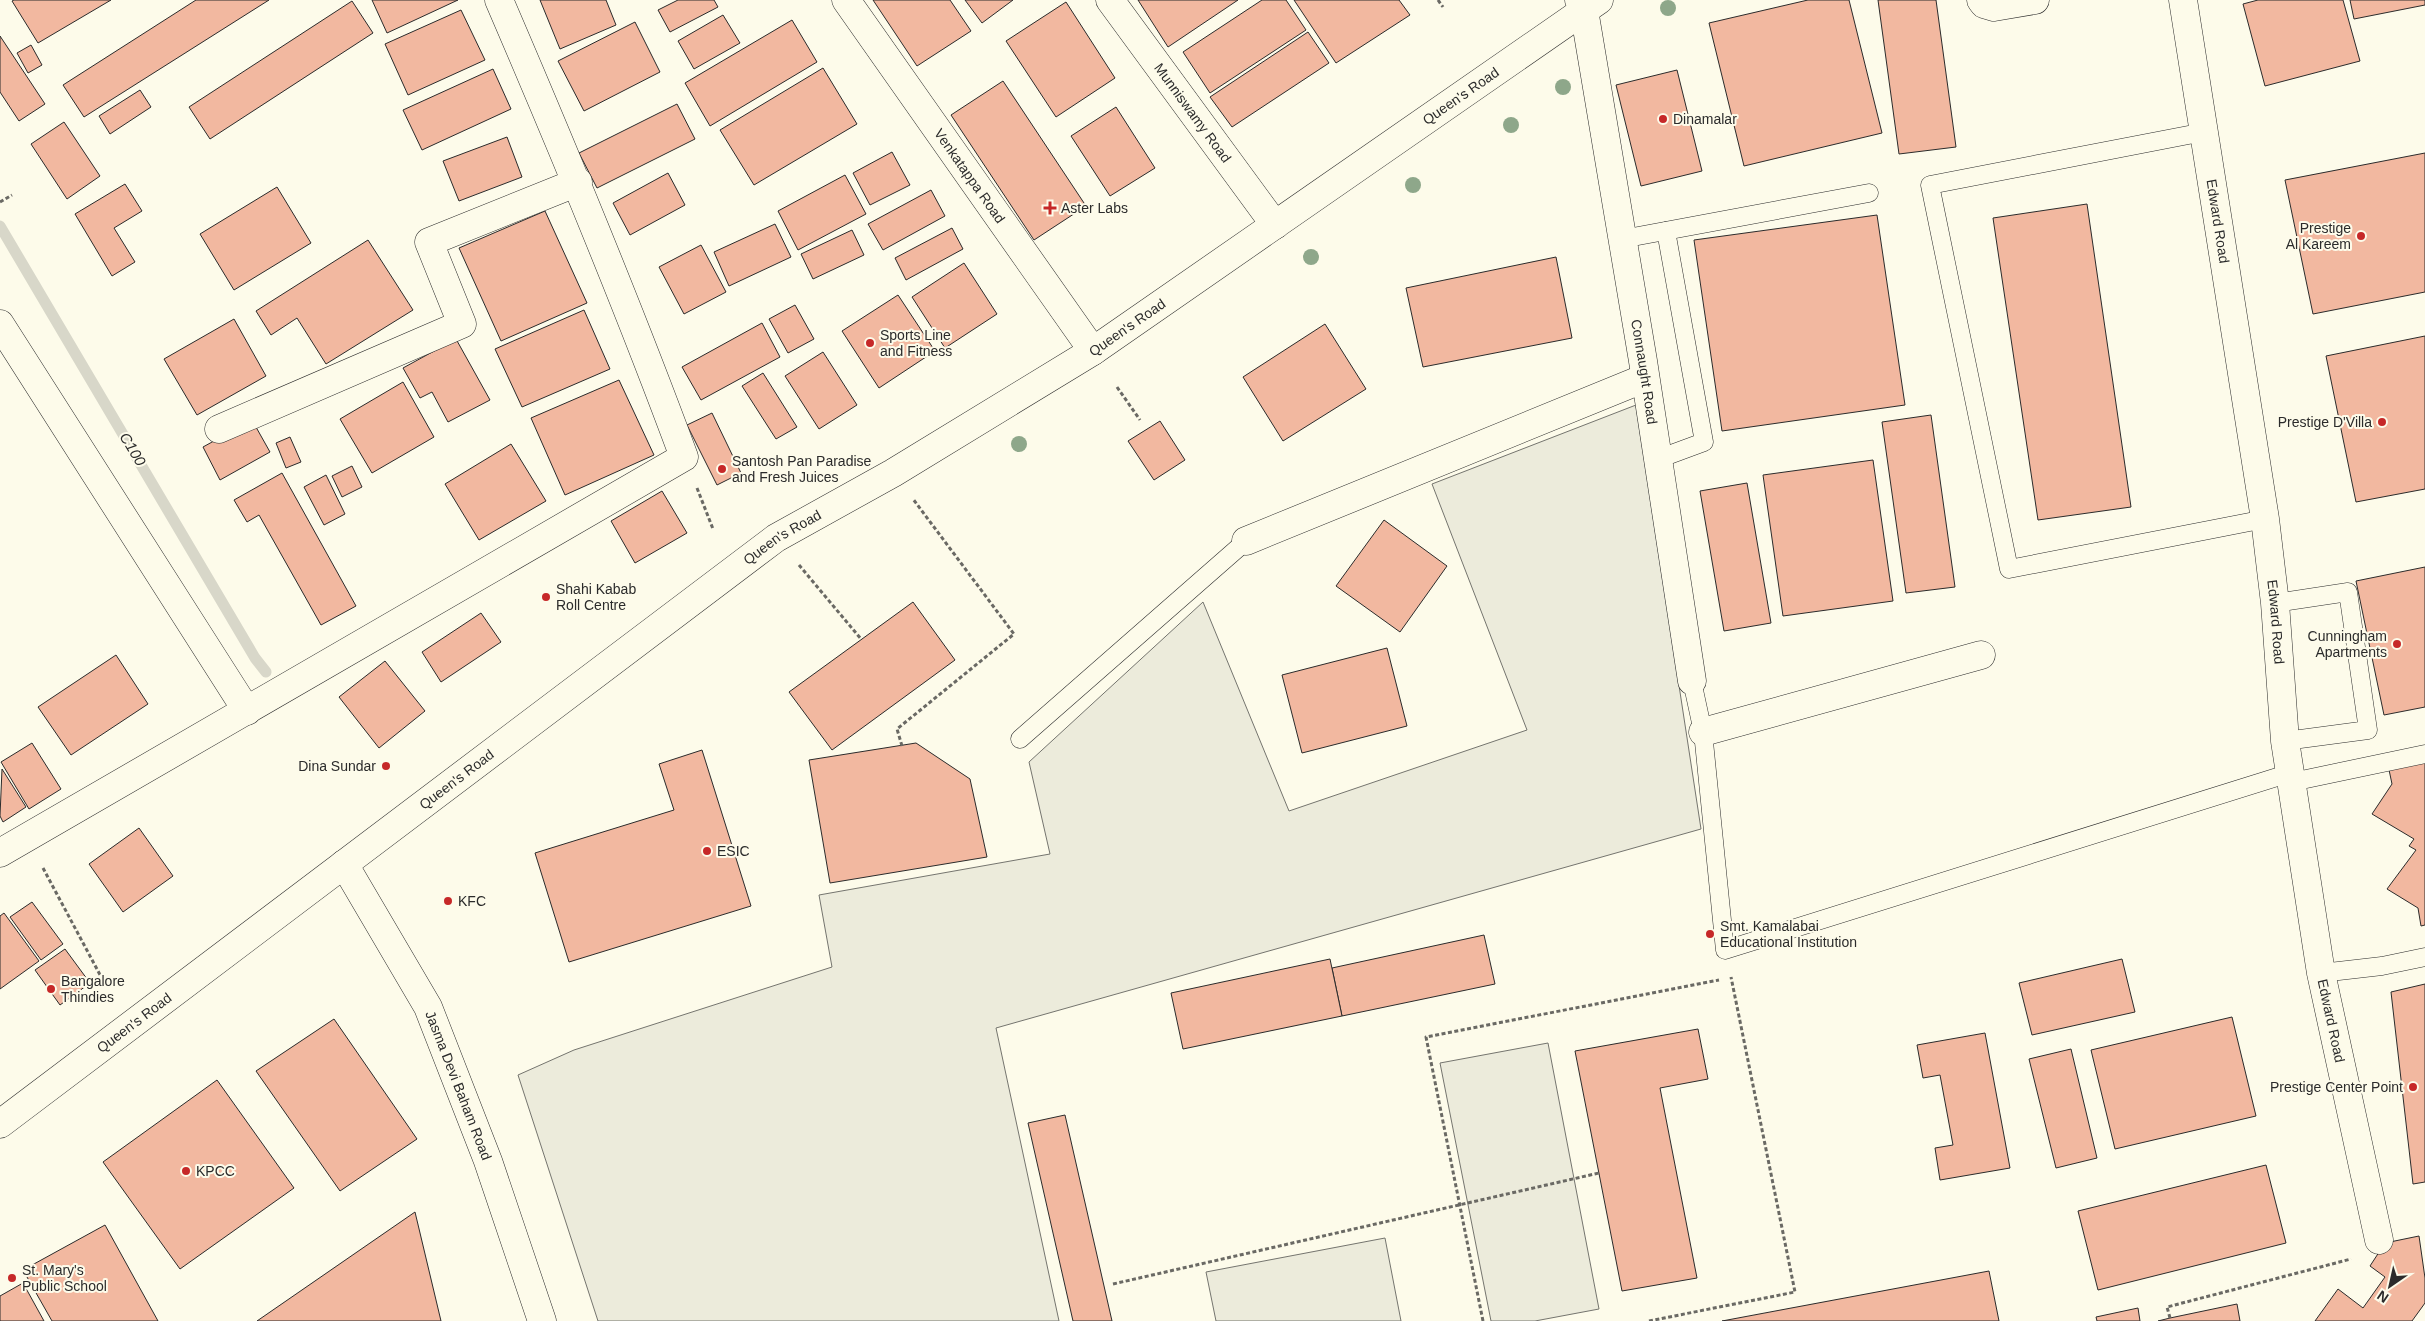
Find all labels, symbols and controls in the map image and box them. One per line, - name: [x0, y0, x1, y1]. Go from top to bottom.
- street label: Munniswamy Road: [1151, 60, 1234, 166]
- street label: Queen's Road: [1419, 64, 1502, 128]
- place label: Dinamalar: [1673, 111, 1737, 127]
- marker: Dinamalar: [1657, 113, 1669, 125]
- street label: Venkatappa Road: [931, 126, 1008, 226]
- street label: Edward Road: [2203, 178, 2232, 264]
- place label: Aster Labs: [1061, 200, 1128, 216]
- marker: Aster Labs: [1043, 201, 1057, 215]
- place label: Prestige Al Kareem: [2286, 220, 2351, 252]
- marker: Prestige Al Kareem: [2355, 230, 2367, 242]
- street label: Queen's Road: [1086, 295, 1168, 359]
- street label: Connaught Road: [1628, 318, 1661, 425]
- place label: Sports Line and Fitness: [880, 327, 952, 359]
- marker: Sports Line and Fitness: [864, 337, 876, 349]
- place label: Prestige D'Villa: [2278, 414, 2372, 430]
- marker: Prestige D'Villa: [2376, 416, 2388, 428]
- water label: C100: [116, 429, 150, 469]
- place label: Santosh Pan Paradise and Fresh Juices: [732, 453, 872, 485]
- marker: Santosh Pan Paradise and Fresh Juices: [716, 463, 728, 475]
- street label: Queen's Road: [740, 507, 824, 568]
- street label: Edward Road: [2264, 579, 2287, 665]
- place label: Shahi Kabab Roll Centre: [556, 581, 636, 613]
- marker: Shahi Kabab Roll Centre: [540, 591, 552, 603]
- place label: Cunningham Apartments: [2308, 628, 2387, 660]
- marker: Cunningham Apartments: [2391, 638, 2403, 650]
- street label: Queen's Road: [416, 746, 497, 813]
- place label: Dina Sundar: [298, 758, 376, 774]
- marker: Dina Sundar: [380, 760, 392, 772]
- place label: ESIC: [717, 843, 750, 859]
- marker: ESIC: [701, 845, 713, 857]
- place label: KFC: [458, 893, 486, 909]
- marker: KFC: [442, 895, 454, 907]
- place label: Smt. Kamalabai Educational Institution: [1720, 918, 1857, 950]
- marker: Smt. Kamalabai Educational Institution: [1704, 928, 1716, 940]
- place label: Bangalore Thindies: [61, 973, 125, 1005]
- street label: Edward Road: [2315, 978, 2348, 1064]
- marker: Bangalore Thindies: [45, 983, 57, 995]
- street label: Queen's Road: [94, 990, 174, 1056]
- street label: Jasma Devi Baham Road: [422, 1008, 495, 1162]
- place label: Prestige Center Point: [2270, 1079, 2403, 1095]
- marker: Prestige Center Point: [2407, 1081, 2419, 1093]
- place label: KPCC: [196, 1163, 235, 1179]
- marker: KPCC: [180, 1165, 192, 1177]
- north arrow: [2365, 1261, 2415, 1311]
- place label: St. Mary's Public School: [22, 1262, 107, 1294]
- marker: St. Mary's Public School: [6, 1272, 18, 1284]
- text: N: [2374, 1287, 2391, 1306]

